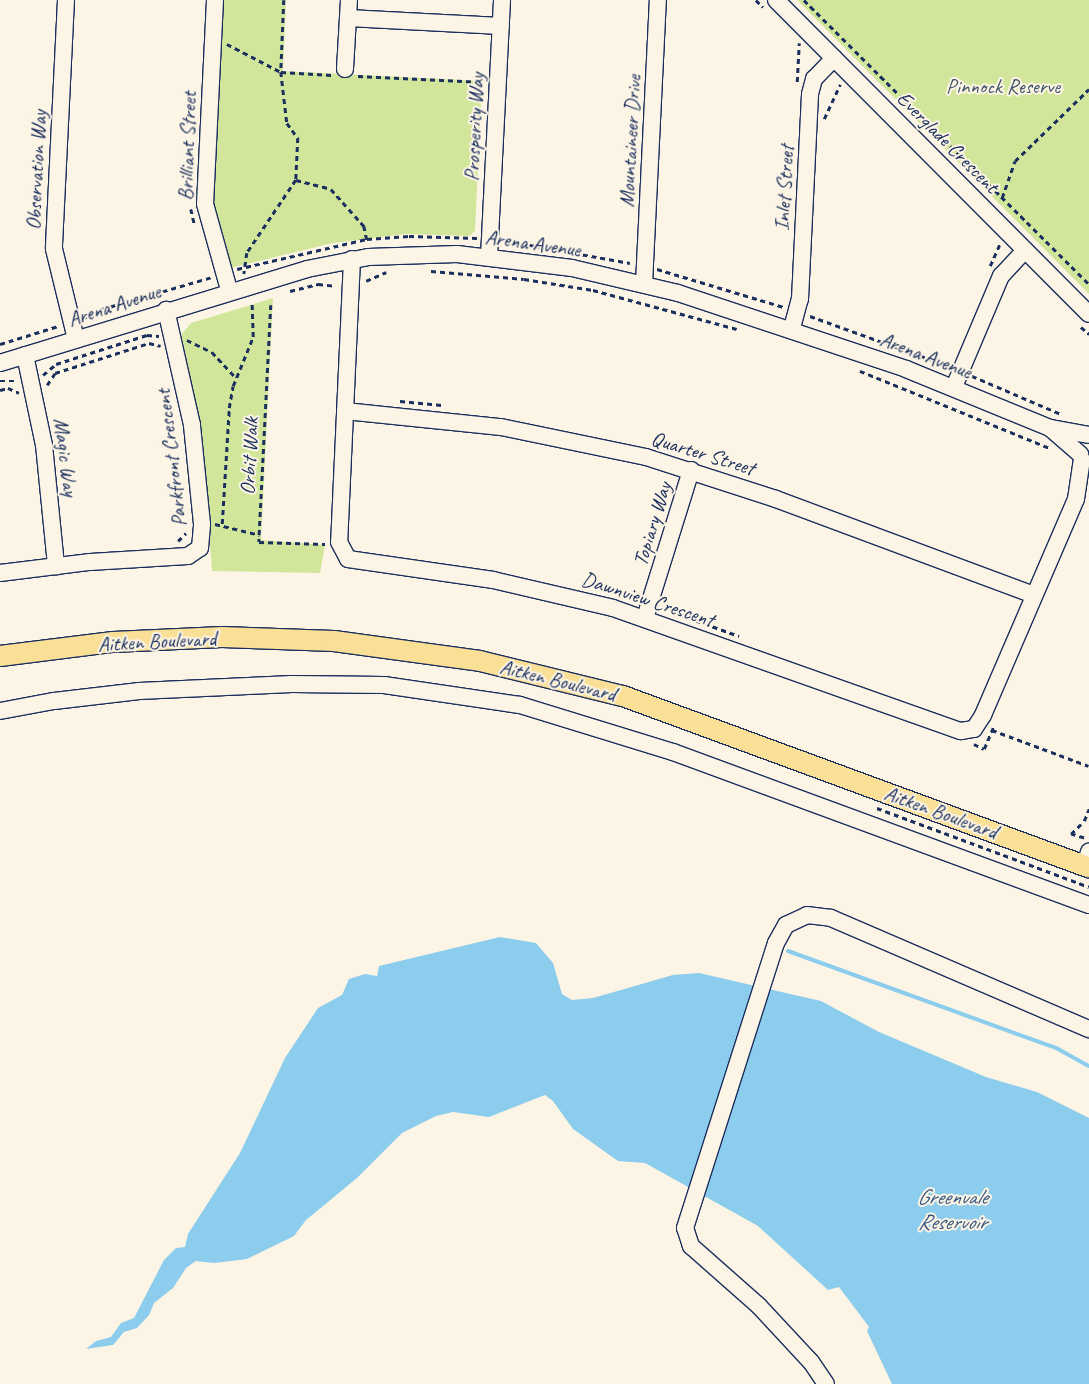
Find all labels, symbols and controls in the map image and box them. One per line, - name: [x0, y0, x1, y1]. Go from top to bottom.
- street label: Prosperity Way: [459, 72, 489, 182]
- park label: Pinnock Reserve: [946, 73, 1060, 99]
- street label: Mountaineer Drive: [614, 74, 646, 208]
- street label: Everglade Crescent: [892, 86, 1004, 198]
- street label: Brilliant Street: [172, 91, 202, 201]
- street label: Observation Way: [20, 109, 52, 231]
- street label: Inlet Street: [769, 145, 799, 231]
- street label: Arena Avenue: [484, 224, 582, 262]
- street label: Arena Avenue: [64, 278, 164, 332]
- street label: Arena Avenue: [877, 326, 975, 384]
- street label: Parkfront Crescent: [150, 388, 192, 528]
- street label: Magic Way: [48, 416, 84, 498]
- street label: Orbit Walk: [234, 416, 264, 496]
- street label: Quarter Street: [648, 425, 758, 481]
- street label: Topiary Way: [627, 479, 677, 569]
- street label: Dawnview Crescent: [579, 566, 717, 632]
- street label: Aitken Boulevard: [97, 625, 217, 657]
- street label: Aitken Boulevard: [497, 653, 619, 707]
- street label: Aitken Boulevard: [881, 780, 1001, 844]
- water label: Greenvale Reservoir: [917, 1184, 987, 1236]

